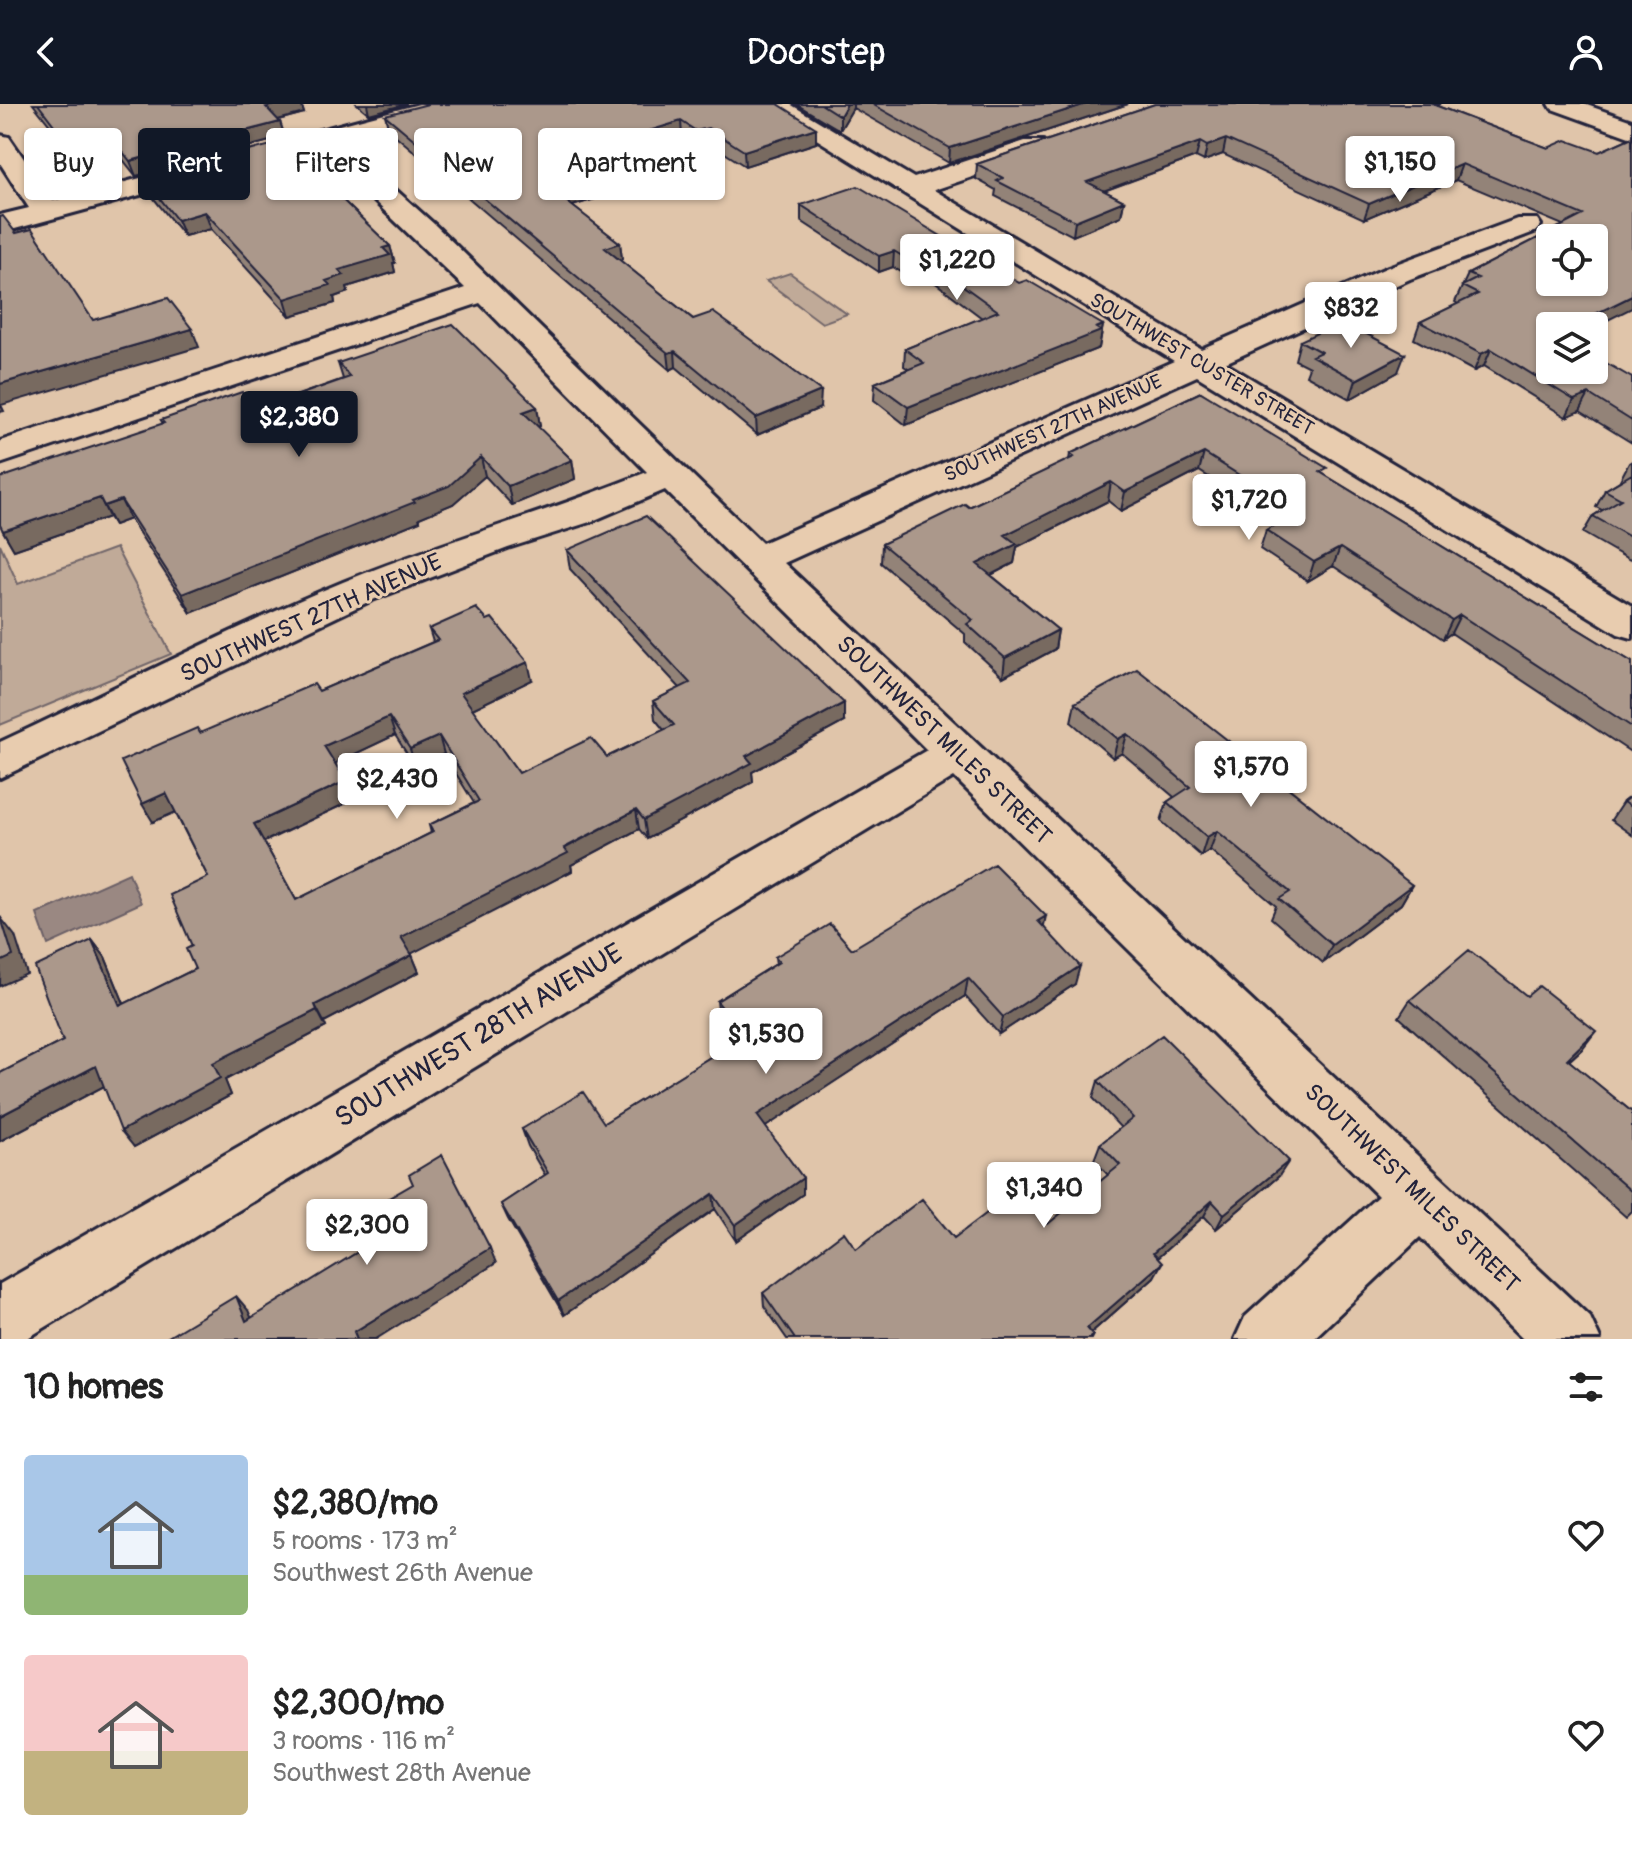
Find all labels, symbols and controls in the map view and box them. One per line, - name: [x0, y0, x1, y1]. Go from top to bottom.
- icon: back: [24, 30, 68, 74]
- text: Doorstep: [746, 30, 886, 75]
- icon: person: [1564, 30, 1608, 74]
- chip: Buy: [24, 128, 122, 200]
- chip: Rent: [138, 128, 250, 200]
- chip: Filters: [266, 128, 398, 200]
- chip: New: [414, 128, 522, 200]
- chip: Apartment: [538, 128, 725, 200]
- pin: $1,150: [1335, 136, 1465, 204]
- text: $1,150: [1364, 146, 1436, 178]
- map controls: [1536, 224, 1608, 384]
- button: locate: [1536, 224, 1608, 296]
- pin: $1,220: [892, 234, 1022, 302]
- text: $1,220: [918, 244, 996, 276]
- pin: $832: [1304, 282, 1398, 350]
- street label: SOUTHWEST CUSTER STREET: [1085, 287, 1319, 441]
- text: $832: [1323, 292, 1379, 324]
- button: layers: [1536, 312, 1608, 384]
- street label: SOUTHWEST 27TH AVENUE: [940, 369, 1166, 487]
- pin: $2,380: [234, 391, 364, 459]
- text: $2,380: [259, 401, 339, 433]
- pin: $1,720: [1184, 474, 1314, 542]
- text: $1,720: [1211, 484, 1287, 516]
- street label: SOUTHWEST 27TH AVENUE: [176, 547, 446, 689]
- street label: SOUTHWEST MILES STREET: [830, 630, 1058, 850]
- pin: $1,570: [1186, 741, 1316, 809]
- text: $1,570: [1213, 751, 1289, 783]
- pin: $2,430: [332, 753, 462, 821]
- text: $2,430: [356, 763, 438, 795]
- street label: SOUTHWEST 28TH AVENUE: [329, 936, 629, 1136]
- pin: $1,530: [701, 1008, 831, 1076]
- text: $1,530: [727, 1018, 805, 1050]
- street label: SOUTHWEST MILES STREET: [1298, 1078, 1526, 1298]
- pin: $1,340: [979, 1162, 1109, 1230]
- text: $1,340: [1005, 1172, 1083, 1204]
- pin: $2,300: [302, 1199, 432, 1267]
- text: $2,300: [324, 1209, 410, 1241]
- icon: filters: [1564, 1365, 1608, 1409]
- text: 10 homes: [24, 1366, 163, 1409]
- text: $2,380/mo: [272, 1482, 438, 1525]
- icon: home: [88, 1487, 184, 1583]
- icon: heart: [1564, 1513, 1608, 1557]
- text: 5 rooms · 173 m²: [272, 1525, 458, 1557]
- text: Southwest 26th Avenue: [272, 1557, 533, 1589]
- text: $2,300/mo: [272, 1682, 444, 1725]
- icon: home: [88, 1687, 184, 1783]
- icon: heart: [1564, 1713, 1608, 1757]
- text: 3 rooms · 116 m²: [272, 1725, 455, 1757]
- text: Southwest 28th Avenue: [272, 1757, 531, 1789]

